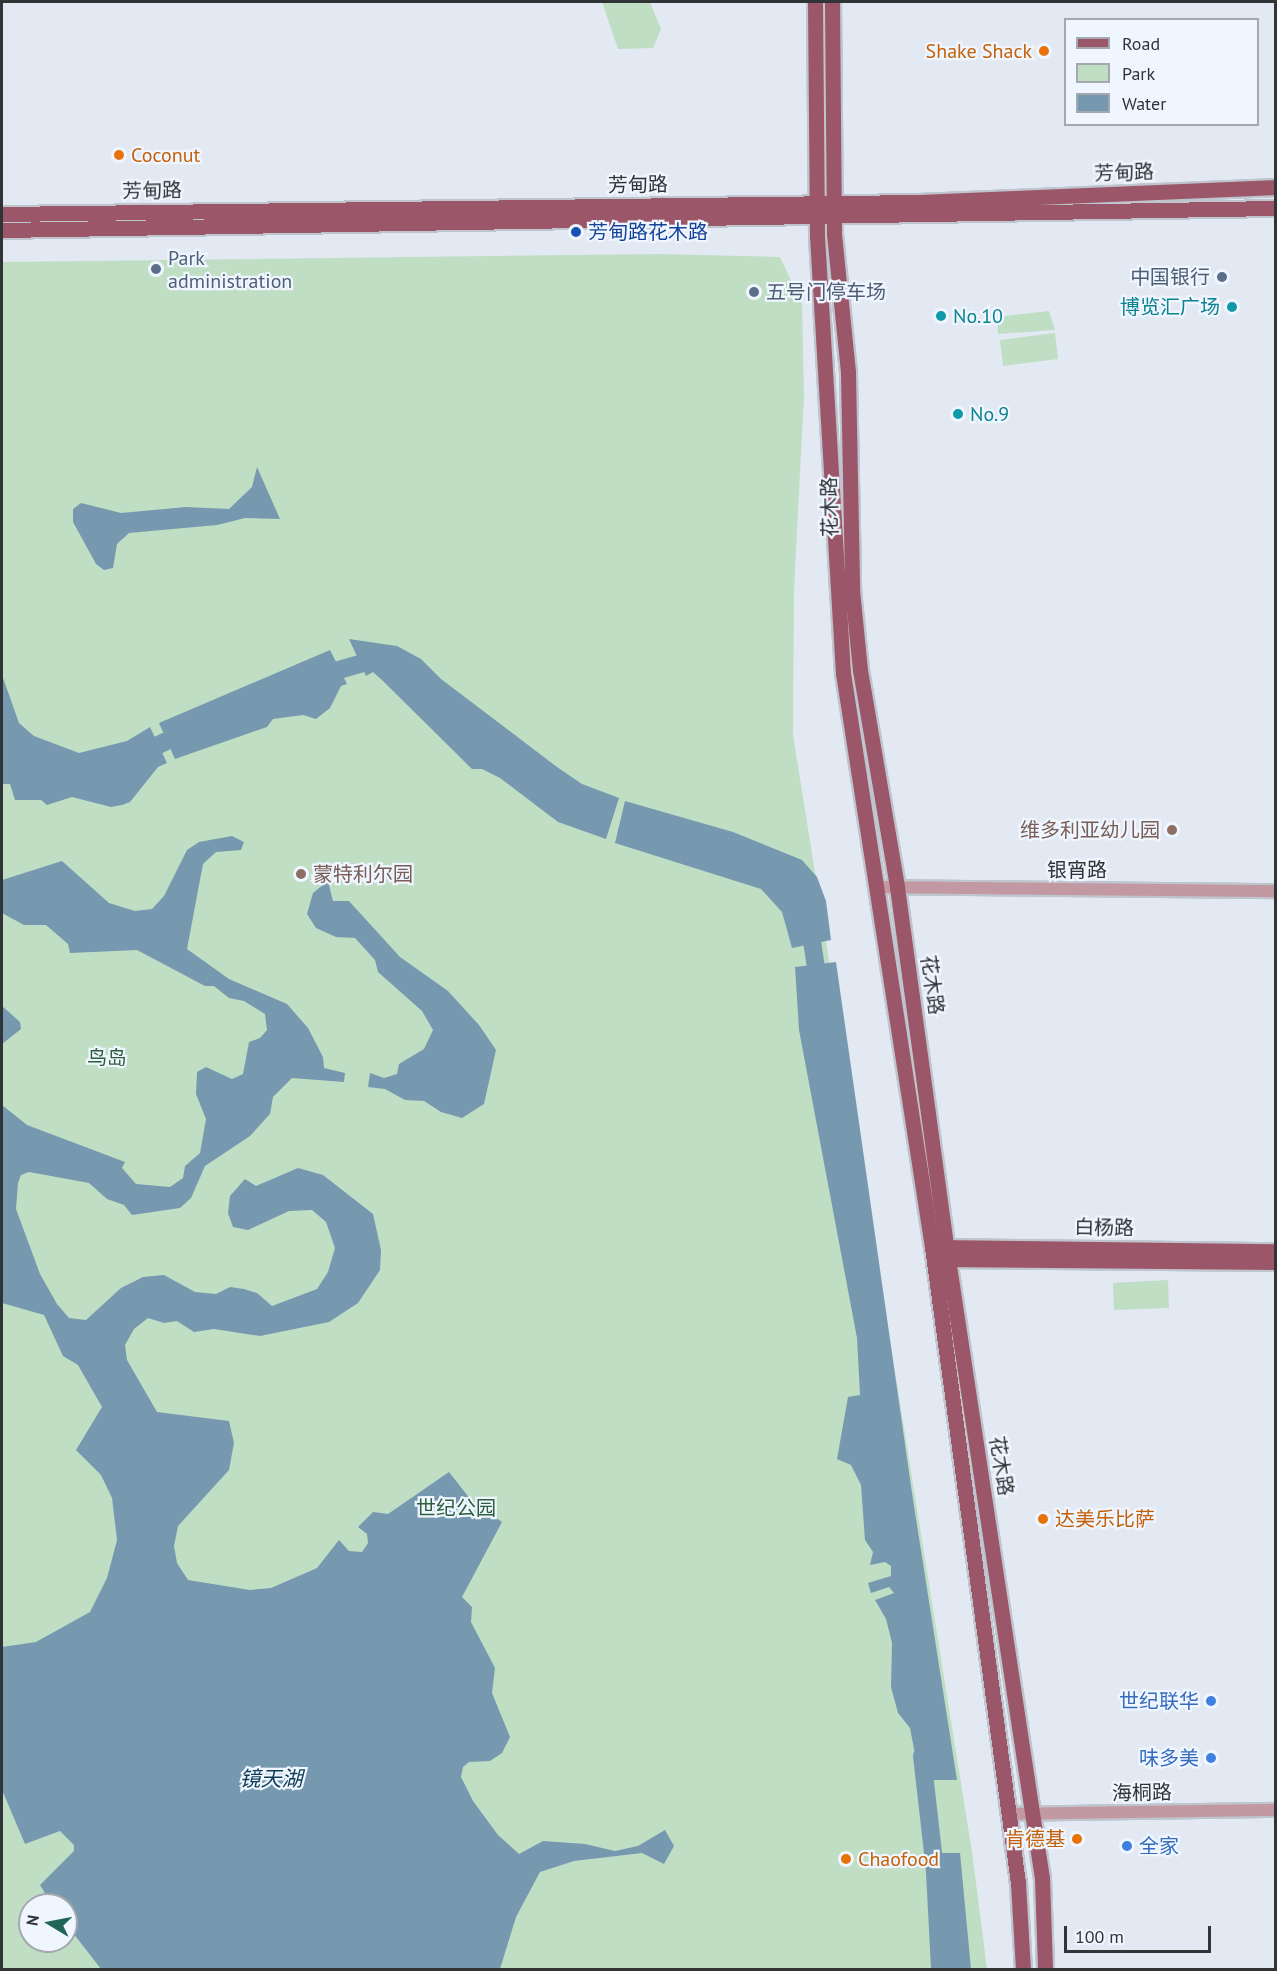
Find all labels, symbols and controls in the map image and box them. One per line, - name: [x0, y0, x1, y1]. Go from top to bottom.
- legend: [1064, 18, 1259, 126]
- text: Road: [1122, 32, 1160, 55]
- place label: Shake Shack: [926, 39, 1032, 63]
- marker: Shake Shack: [1037, 44, 1051, 58]
- text: Park: [1122, 62, 1155, 85]
- text: Water: [1122, 92, 1166, 115]
- place label: Coconut: [131, 143, 200, 167]
- marker: Coconut: [112, 148, 126, 162]
- street label: 芳甸路: [1094, 160, 1154, 186]
- street label: 芳甸路: [608, 172, 668, 198]
- street label: 芳甸路: [122, 178, 182, 204]
- place label: 芳甸路花木路: [588, 220, 708, 244]
- marker: 芳甸路花木路: [569, 225, 583, 239]
- place label: Park administration: [168, 246, 292, 293]
- marker: Park administration: [149, 262, 163, 276]
- place label: 中国银行: [1130, 265, 1210, 289]
- marker: 中国银行: [1215, 270, 1229, 284]
- place label: 五号门停车场: [766, 280, 886, 304]
- marker: 五号门停车场: [747, 285, 761, 299]
- place label: 博览汇广场: [1120, 295, 1220, 319]
- marker: 博览汇广场: [1225, 300, 1239, 314]
- place label: No.10: [953, 304, 1003, 328]
- marker: No.10: [934, 309, 948, 323]
- place label: No.9: [970, 402, 1009, 426]
- marker: No.9: [951, 407, 965, 421]
- street label: 花木路: [817, 477, 843, 537]
- place label: 维多利亚幼儿园: [1020, 818, 1160, 842]
- marker: 维多利亚幼儿园: [1165, 823, 1179, 837]
- street label: 银宵路: [1047, 858, 1107, 882]
- place label: 蒙特利尔园: [313, 862, 413, 886]
- marker: 蒙特利尔园: [294, 867, 308, 881]
- street label: 花木路: [916, 954, 948, 1016]
- park label: 鸟岛: [87, 1046, 127, 1070]
- street label: 白杨路: [1074, 1215, 1134, 1241]
- street label: 花木路: [984, 1434, 1018, 1498]
- park label: 世纪公园: [416, 1496, 496, 1520]
- place label: 达美乐比萨: [1055, 1507, 1155, 1531]
- marker: 达美乐比萨: [1036, 1512, 1050, 1526]
- place label: 世纪联华: [1119, 1689, 1199, 1713]
- marker: 世纪联华: [1204, 1694, 1218, 1708]
- place label: 味多美: [1139, 1746, 1199, 1770]
- marker: 味多美: [1204, 1751, 1218, 1765]
- water label: 镜天湖: [240, 1766, 302, 1792]
- street label: 海桐路: [1112, 1780, 1172, 1806]
- place label: 肯德基: [1005, 1827, 1065, 1851]
- marker: 肯德基: [1070, 1832, 1084, 1846]
- place label: 全家: [1139, 1834, 1179, 1858]
- marker: 全家: [1120, 1839, 1134, 1853]
- place label: Chaofood: [858, 1847, 939, 1871]
- marker: Chaofood: [839, 1852, 853, 1866]
- north arrow: [18, 1893, 78, 1953]
- text: N: [21, 1913, 43, 1927]
- scale bar: [1067, 1914, 1214, 1952]
- text: 100 m: [1075, 1925, 1124, 1948]

